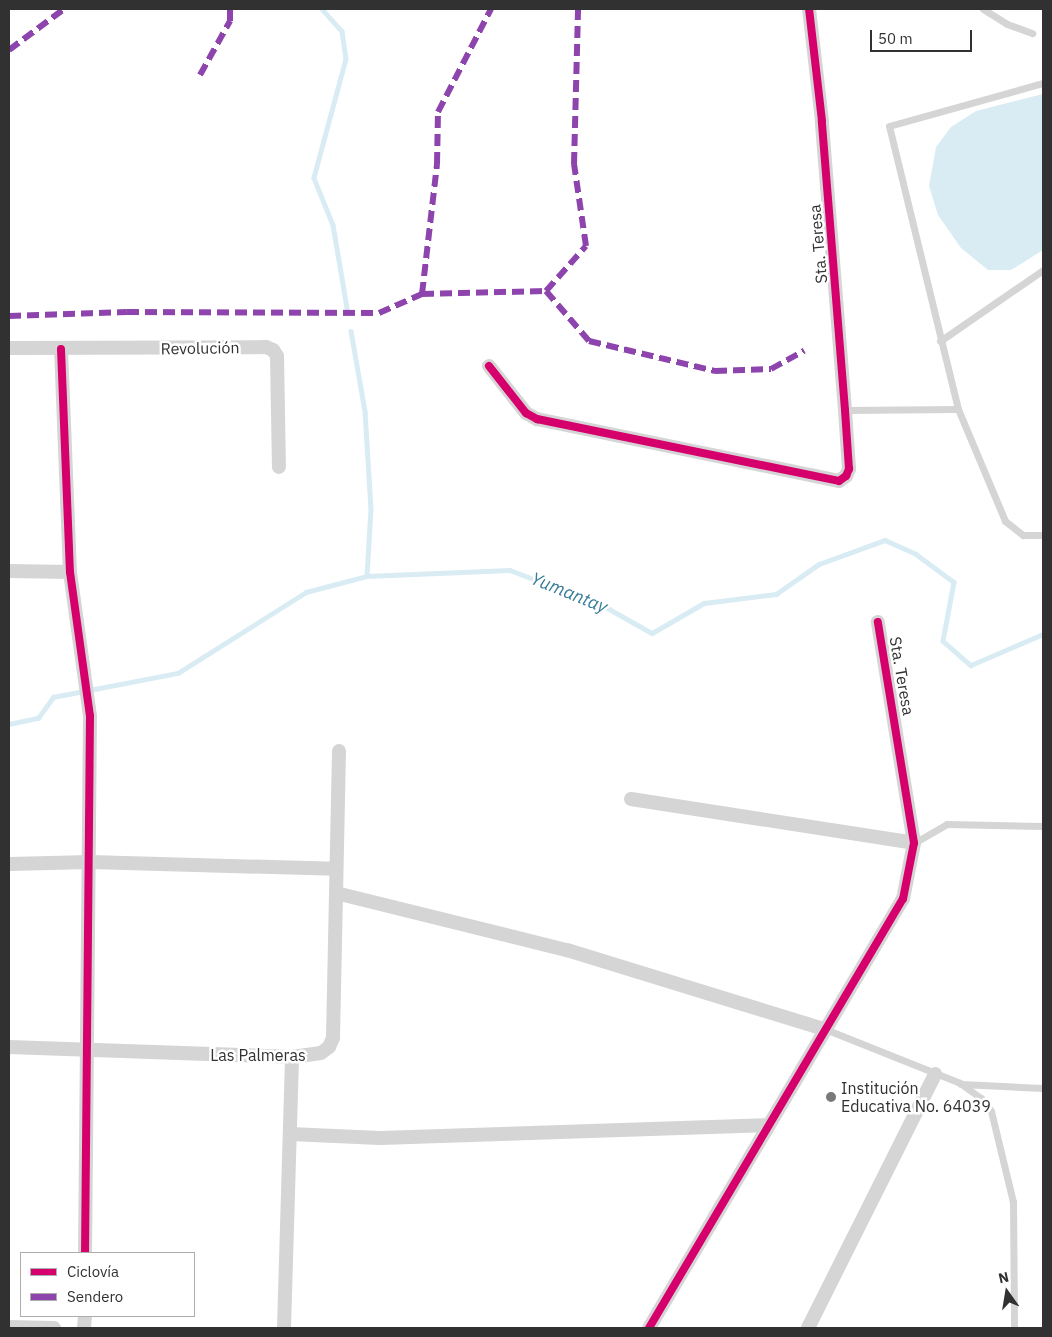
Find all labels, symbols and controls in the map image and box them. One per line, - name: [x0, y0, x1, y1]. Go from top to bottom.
- scale bar: [872, 20, 974, 52]
- text: 50 m: [878, 29, 913, 48]
- street label: Sta. Teresa: [805, 204, 831, 284]
- street label: Revolución: [160, 338, 240, 358]
- water label: Yumantay: [528, 568, 610, 618]
- street label: Sta. Teresa: [886, 635, 918, 717]
- street label: Las Palmeras: [210, 1045, 306, 1065]
- place label: Institución Educativa No. 64039: [841, 1078, 991, 1116]
- marker: Institución Educativa No. 64039: [825, 1091, 837, 1103]
- legend: [20, 1252, 195, 1317]
- text: Ciclovía: [67, 1262, 119, 1281]
- north arrow: [982, 1267, 1032, 1317]
- text: N: [997, 1267, 1011, 1287]
- text: Sendero: [67, 1287, 123, 1306]

